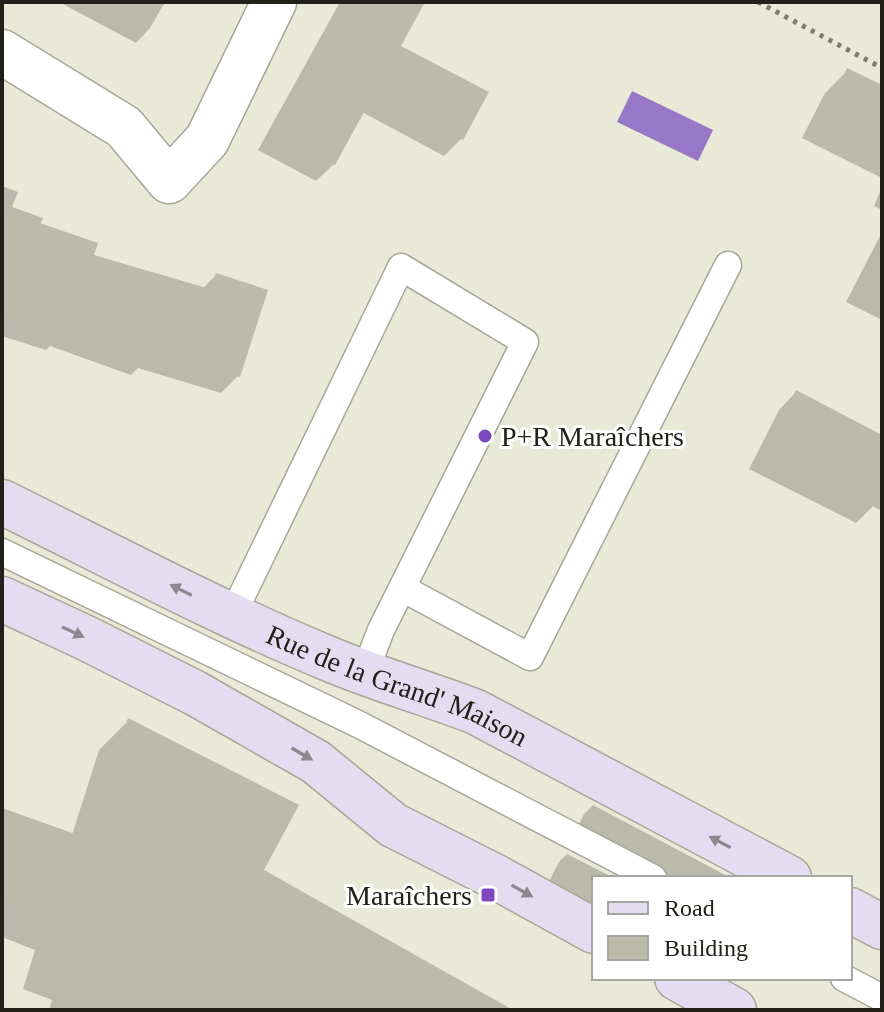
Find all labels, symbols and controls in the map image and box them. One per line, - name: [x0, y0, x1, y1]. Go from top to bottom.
- place label: P+R Maraîchers: [501, 421, 684, 452]
- marker: P+R Maraîchers: [476, 427, 494, 445]
- one-way arrow: [169, 583, 192, 597]
- street label: Rue de la Grand' Maison: [262, 618, 533, 752]
- one-way arrow: [61, 625, 84, 639]
- one-way arrow: [291, 747, 313, 761]
- one-way arrow: [709, 835, 731, 849]
- legend: [592, 876, 852, 980]
- place label: Maraîchers: [346, 880, 472, 911]
- one-way arrow: [510, 884, 533, 898]
- marker: Maraîchers: [479, 886, 497, 904]
- text: Road: [664, 895, 715, 921]
- text: Building: [664, 935, 748, 961]

